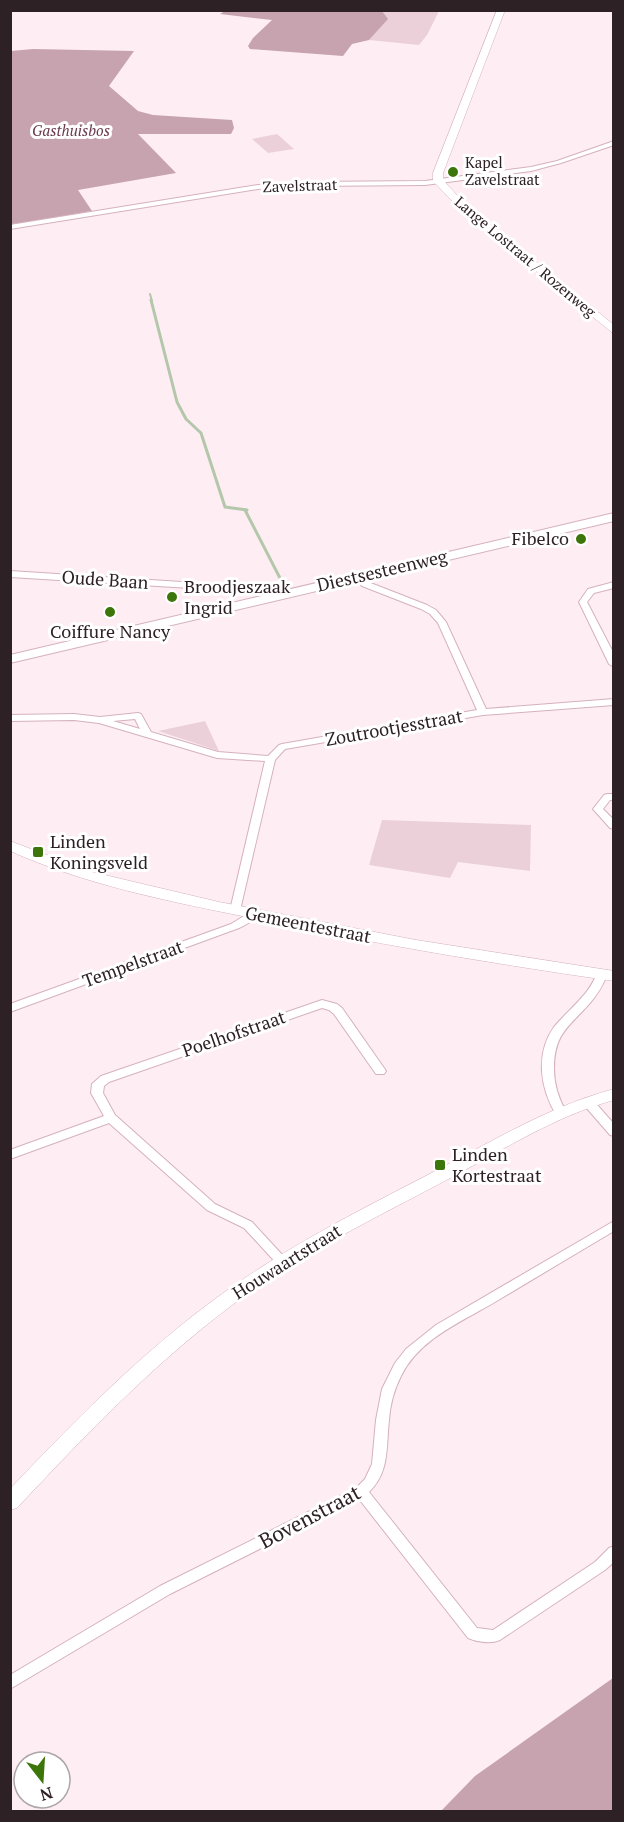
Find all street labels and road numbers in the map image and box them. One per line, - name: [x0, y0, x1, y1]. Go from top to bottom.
- street label: Zavelstraat: [262, 174, 338, 196]
- street label: Lange Lostraat / Rozenweg: [451, 191, 601, 322]
- street label: Diestsesteenweg: [314, 543, 450, 597]
- street label: Oude Baan: [61, 564, 150, 594]
- street label: Zoutrootjesstraat: [323, 703, 465, 751]
- street label: Gemeentestraat: [243, 900, 373, 948]
- street label: Tempelstraat: [79, 934, 187, 992]
- street label: Poelhofstraat: [179, 1004, 289, 1062]
- street label: Houwaartstraat: [227, 1218, 346, 1304]
- street label: Bovenstraat: [254, 1478, 365, 1555]

